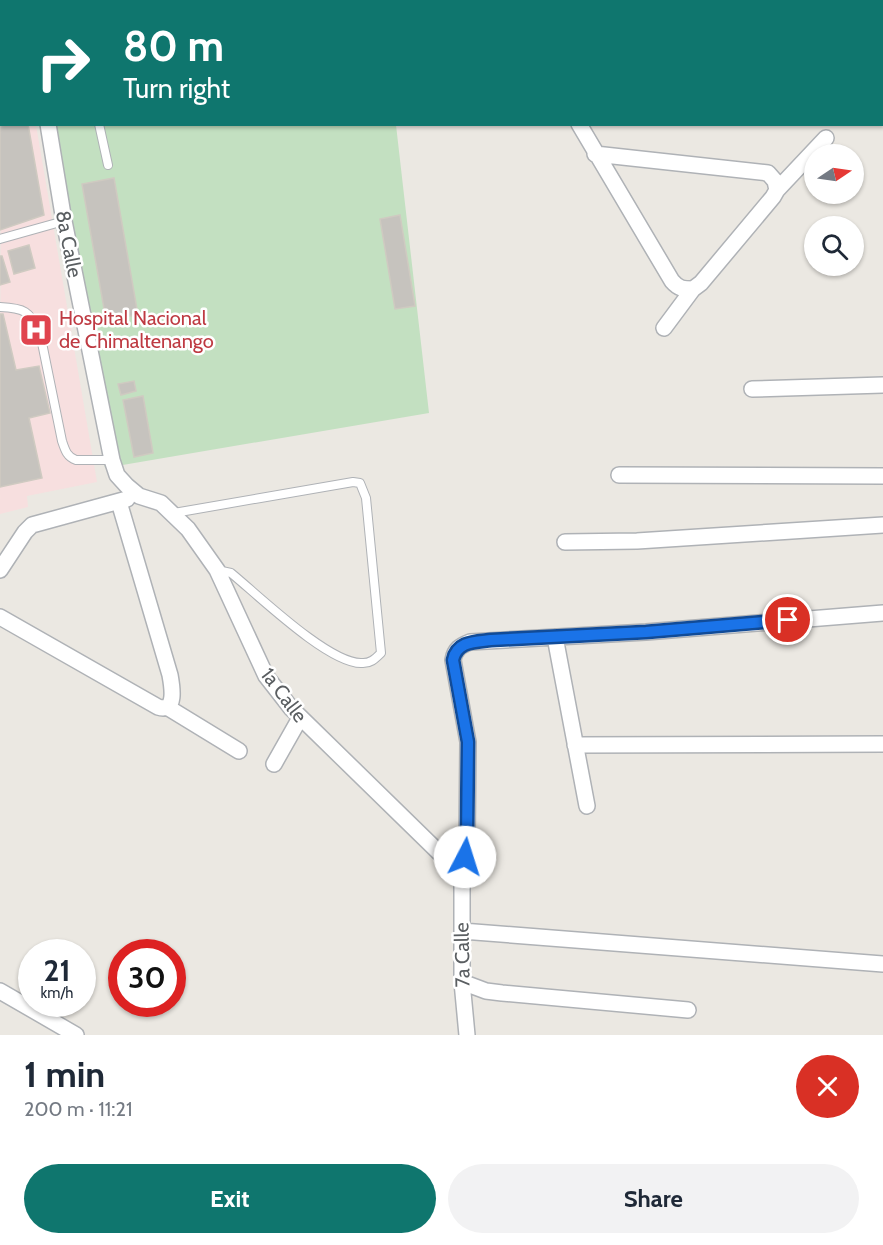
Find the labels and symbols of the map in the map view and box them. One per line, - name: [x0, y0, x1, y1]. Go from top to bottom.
- north arrow: [804, 144, 864, 204]
- street label: 8a Calle: [51, 208, 87, 280]
- place label: Hospital Nacional de Chimaltenango: [59, 306, 214, 353]
- hospital icon: Hospital Nacional de Chimaltenango: [18, 312, 54, 348]
- pin: [762, 594, 813, 645]
- street label: 1a Calle: [256, 663, 312, 727]
- position arrow: [433, 825, 497, 889]
- street label: 7a Calle: [449, 922, 475, 988]
- speed limit sign: 30: [108, 939, 186, 1017]

